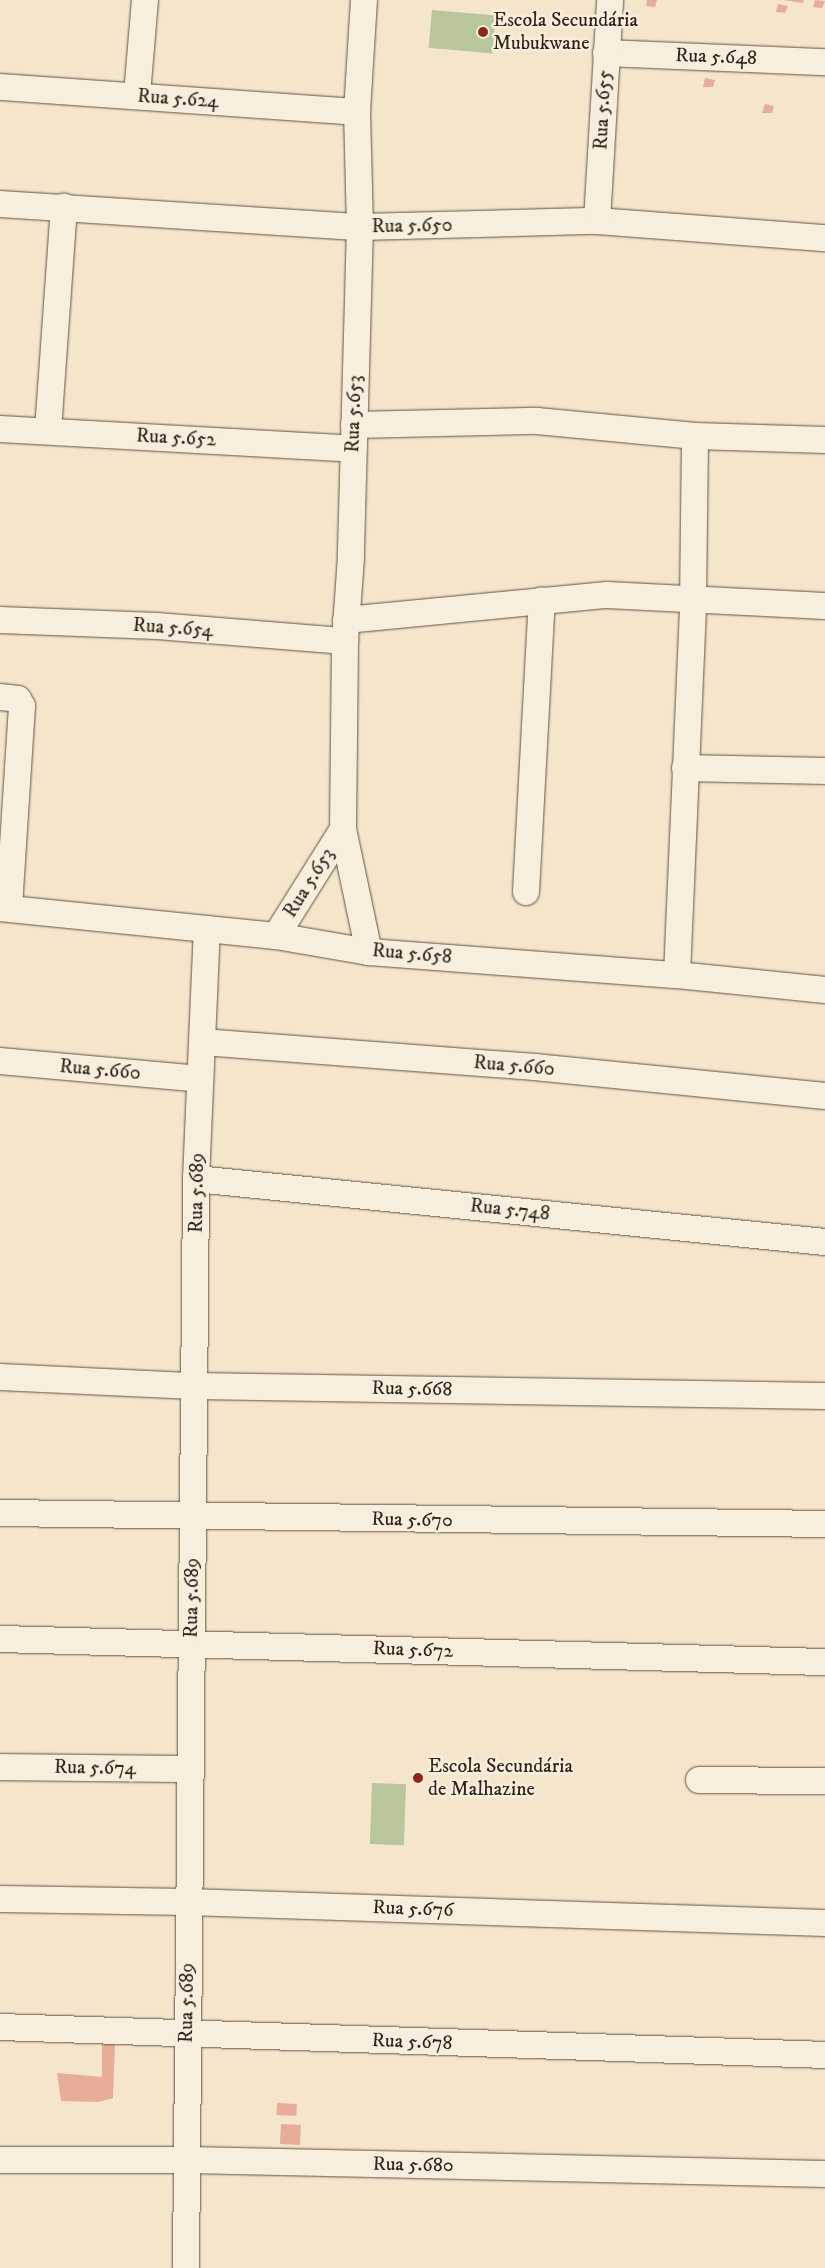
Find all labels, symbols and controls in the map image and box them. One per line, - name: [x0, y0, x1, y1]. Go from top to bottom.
- place label: Escola Secundária Mubukwane: [493, 9, 638, 56]
- marker: Escola Secundária Mubukwane: [477, 26, 489, 38]
- street label: Rua 5.648: [675, 44, 757, 70]
- street label: Rua 5.655: [589, 69, 617, 151]
- street label: Rua 5.624: [136, 84, 220, 114]
- street label: Rua 5.650: [371, 213, 453, 239]
- street label: Rua 5.653: [341, 375, 367, 453]
- street label: Rua 5.652: [135, 424, 217, 452]
- street label: Rua 5.654: [132, 613, 214, 643]
- street label: Rua 5.653: [278, 844, 340, 922]
- street label: Rua 5.658: [371, 939, 453, 969]
- street label: Rua 5.660: [472, 1050, 556, 1082]
- street label: Rua 5.660: [58, 1054, 142, 1086]
- street label: Rua 5.689: [184, 1153, 210, 1233]
- street label: Rua 5.748: [469, 1194, 551, 1226]
- street label: Rua 5.668: [371, 1376, 453, 1402]
- street label: Rua 5.670: [371, 1507, 453, 1533]
- street label: Rua 5.689: [179, 1558, 205, 1638]
- street label: Rua 5.672: [372, 1637, 454, 1663]
- place label: Escola Secundária de Malhazine: [428, 1754, 573, 1801]
- street label: Rua 5.674: [54, 1755, 136, 1781]
- marker: Escola Secundária de Malhazine: [412, 1772, 424, 1784]
- street label: Rua 5.676: [372, 1896, 454, 1922]
- street label: Rua 5.689: [174, 1963, 200, 2043]
- street label: Rua 5.678: [371, 2029, 453, 2055]
- street label: Rua 5.680: [372, 2152, 454, 2178]

